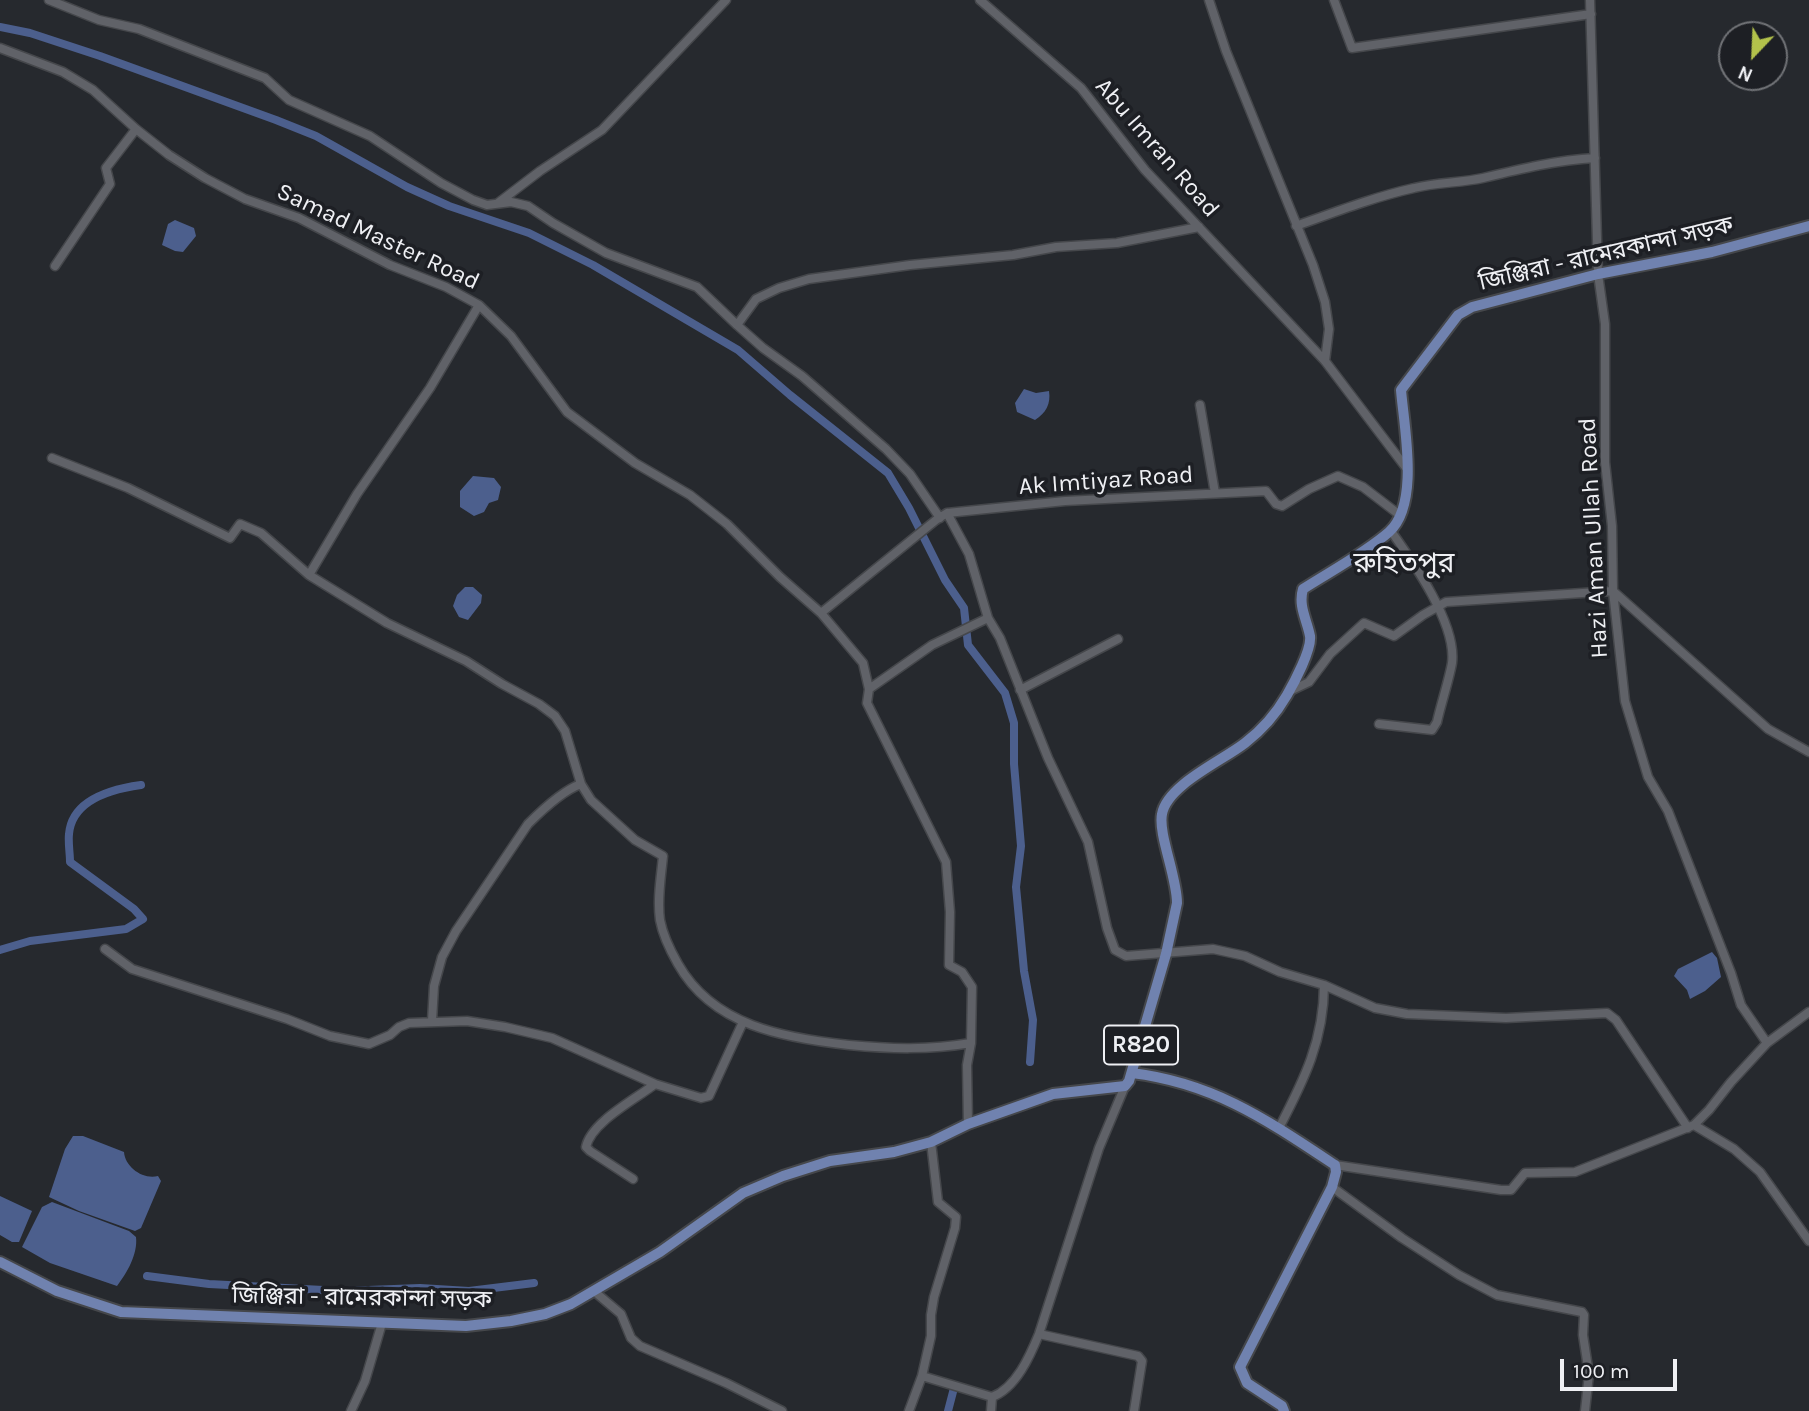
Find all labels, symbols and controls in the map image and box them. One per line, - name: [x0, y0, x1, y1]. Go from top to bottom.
- north arrow: [1718, 21, 1788, 91]
- text: N: [1735, 61, 1756, 86]
- street label: Abu Imran Road: [1089, 73, 1225, 223]
- street label: Samad Master Road: [272, 177, 484, 297]
- street label: জিঞ্জিরা - রামেরকান্দা সড়ক: [1476, 211, 1736, 297]
- street label: Hazi Aman Ullah Road: [1573, 417, 1615, 659]
- street label: Ak Imtiyaz Road: [1018, 461, 1194, 501]
- district label: রুহিতপুর: [1353, 547, 1455, 581]
- road number: R820: [1104, 1026, 1178, 1064]
- street label: জিঞ্জিরা - রামেরকান্দা সড়ক: [232, 1281, 492, 1315]
- scale bar: [1564, 1344, 1681, 1388]
- text: 100 m: [1573, 1359, 1630, 1383]

